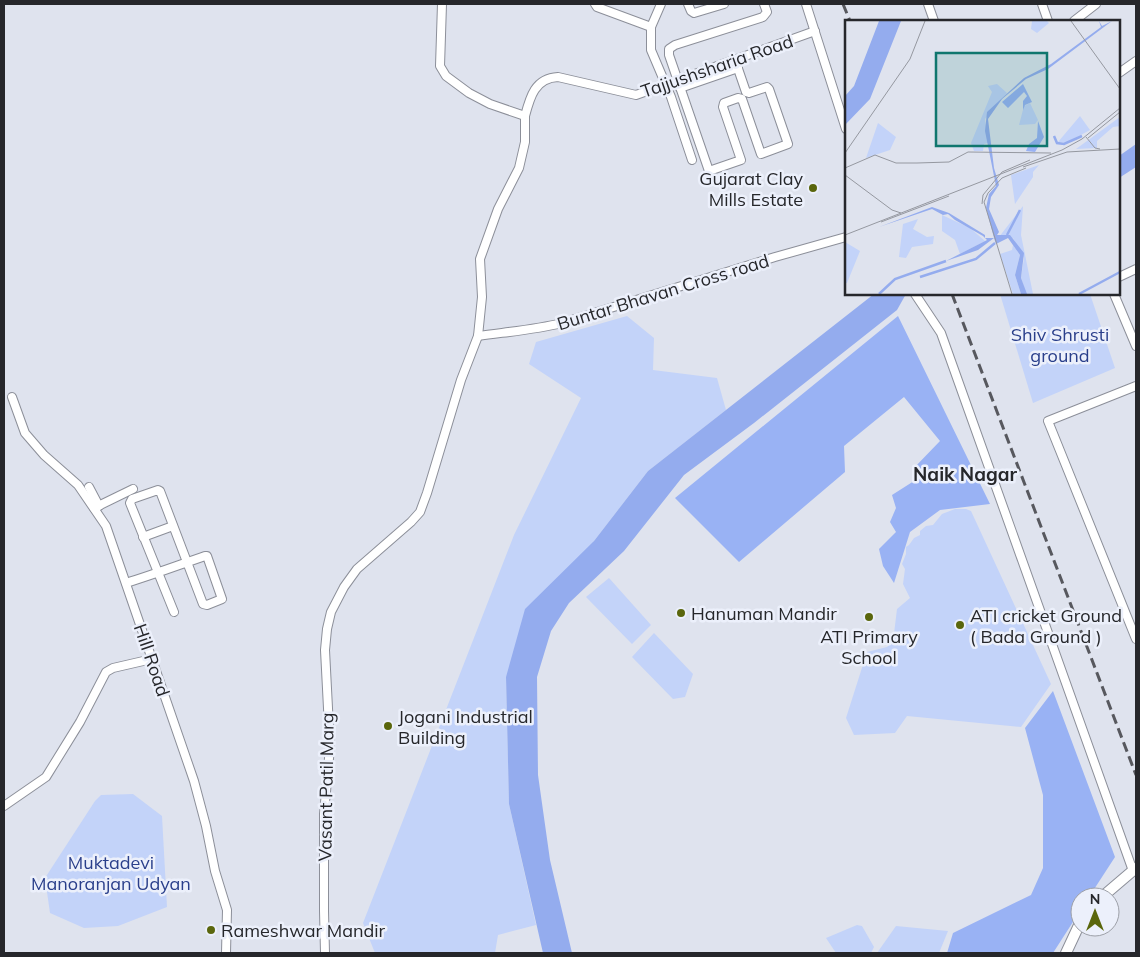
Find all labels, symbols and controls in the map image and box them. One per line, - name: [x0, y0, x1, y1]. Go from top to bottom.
- inset map: [845, 20, 1120, 295]
- street label: Tajjushsharia Road: [638, 29, 796, 103]
- place label: Gujarat Clay Mills Estate: [699, 167, 803, 211]
- marker: Gujarat Clay Mills Estate: [807, 182, 819, 194]
- street label: Buntar Bhavan Cross road: [554, 249, 772, 335]
- park label: Shiv Shrusti ground: [1011, 323, 1109, 367]
- district label: Naik Nagar: [913, 462, 1018, 486]
- place label: Hanuman Mandir: [691, 602, 837, 625]
- place label: ATI cricket Ground ( Bada Ground ): [970, 604, 1122, 648]
- marker: Hanuman Mandir: [675, 607, 687, 619]
- marker: ATI Primary School: [863, 611, 875, 623]
- marker: ATI cricket Ground ( Bada Ground ): [954, 619, 966, 631]
- street label: Hill Road: [129, 621, 175, 699]
- place label: ATI Primary School: [820, 625, 918, 669]
- place label: Jogani Industrial Building: [398, 705, 533, 749]
- street label: Vasant Patil Marg: [313, 712, 339, 862]
- marker: Jogani Industrial Building: [382, 720, 394, 732]
- park label: Muktadevi Manoranjan Udyan: [31, 851, 191, 895]
- north arrow: [1070, 887, 1120, 937]
- text: N: [1090, 890, 1100, 908]
- place label: Rameshwar Mandir: [221, 919, 386, 942]
- marker: Rameshwar Mandir: [205, 924, 217, 936]

